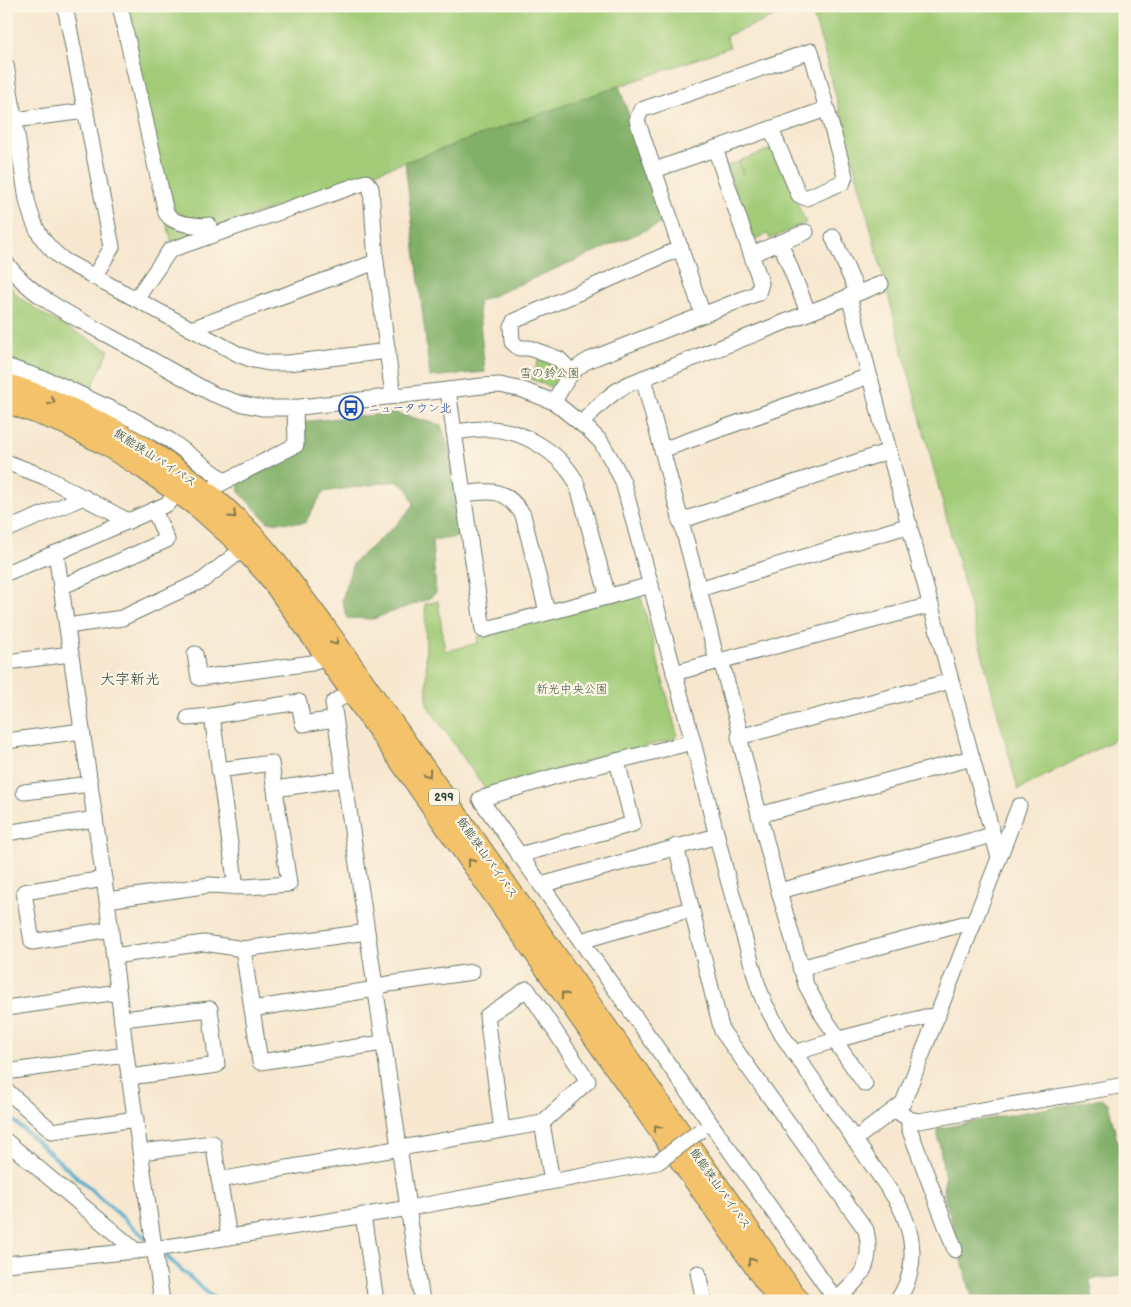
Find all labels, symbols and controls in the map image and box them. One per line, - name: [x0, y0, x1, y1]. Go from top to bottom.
- park label: 雪の鈴公園: [520, 366, 580, 381]
- one-way arrow: [47, 395, 56, 405]
- bus stop icon: ニュータウン北: [338, 395, 364, 421]
- place label: ニュータウン北: [368, 401, 452, 416]
- street label: 飯能狭山バイパス: [111, 426, 199, 490]
- one-way arrow: [227, 509, 236, 518]
- one-way arrow: [328, 636, 338, 645]
- district label: 大字新光: [100, 670, 160, 689]
- park label: 新光中央公園: [536, 682, 608, 697]
- one-way arrow: [422, 769, 431, 778]
- road number: 299: [429, 789, 459, 806]
- street label: 飯能狭山バイパス: [453, 814, 521, 902]
- one-way arrow: [468, 858, 477, 868]
- one-way arrow: [561, 991, 570, 1001]
- one-way arrow: [654, 1124, 663, 1134]
- street label: 飯能狭山バイパス: [686, 1145, 754, 1233]
- one-way arrow: [748, 1257, 757, 1267]

